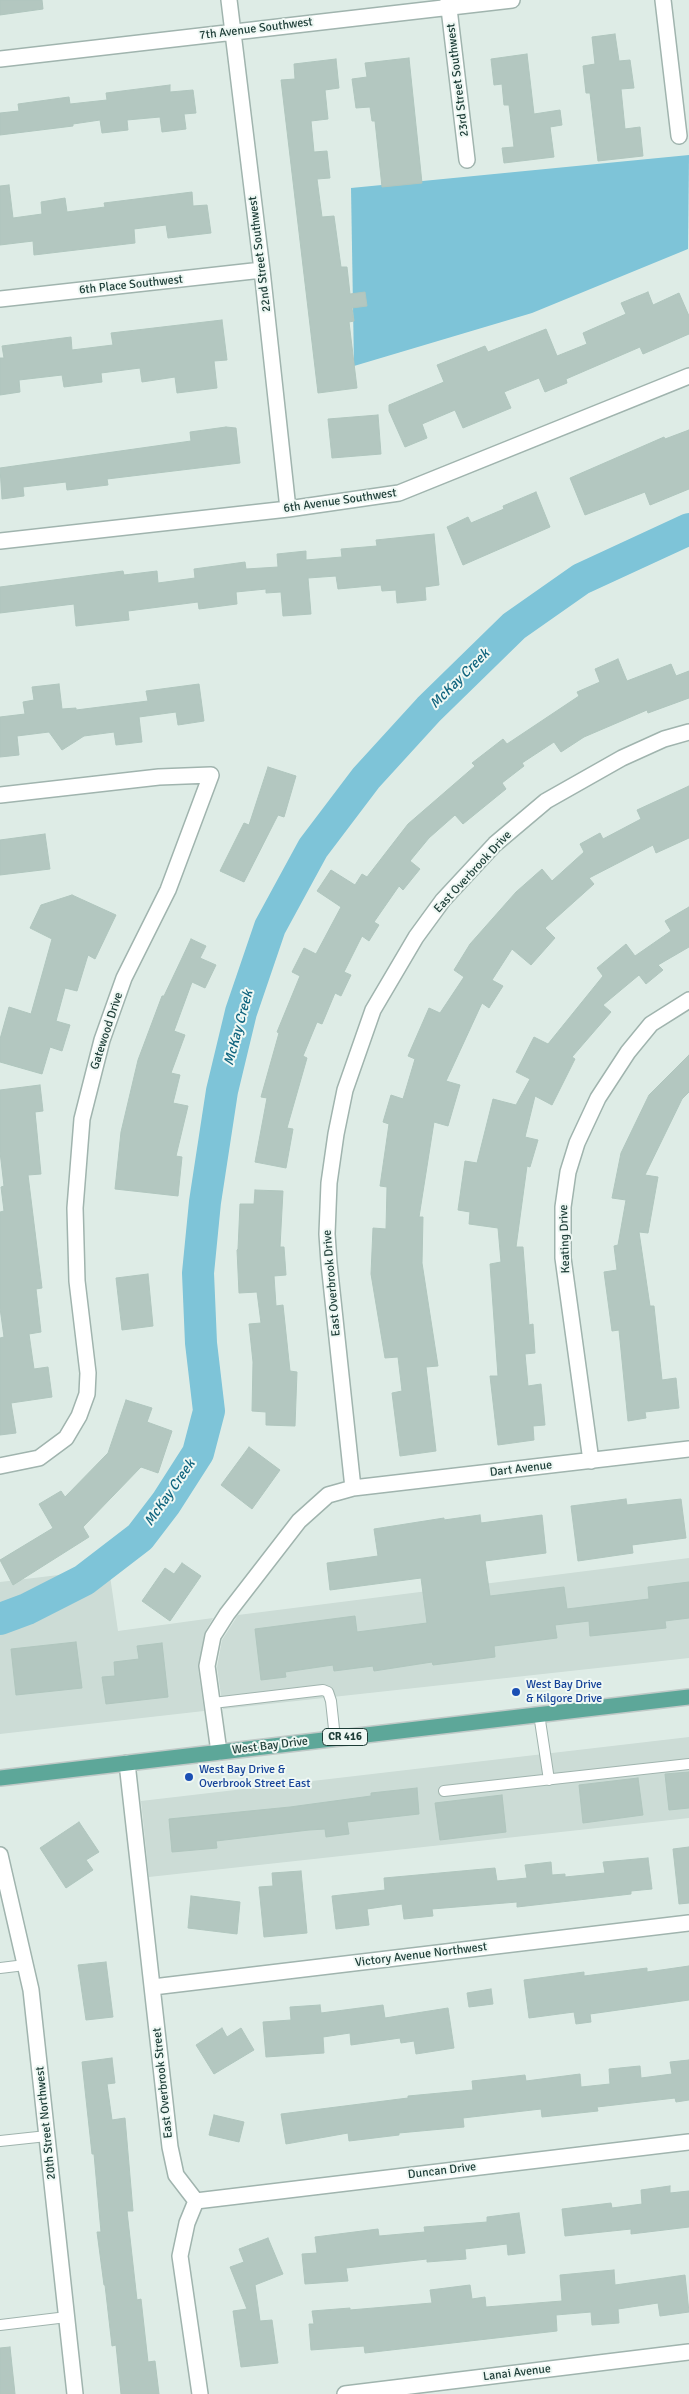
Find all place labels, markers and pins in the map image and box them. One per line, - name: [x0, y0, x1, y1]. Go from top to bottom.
- place label: West Bay Drive & Kilgore Drive: [526, 1678, 602, 1706]
- marker: West Bay Drive & Kilgore Drive: [510, 1686, 522, 1698]
- place label: West Bay Drive & Overbrook Street East: [199, 1763, 310, 1791]
- marker: West Bay Drive & Overbrook Street East: [183, 1771, 195, 1783]

